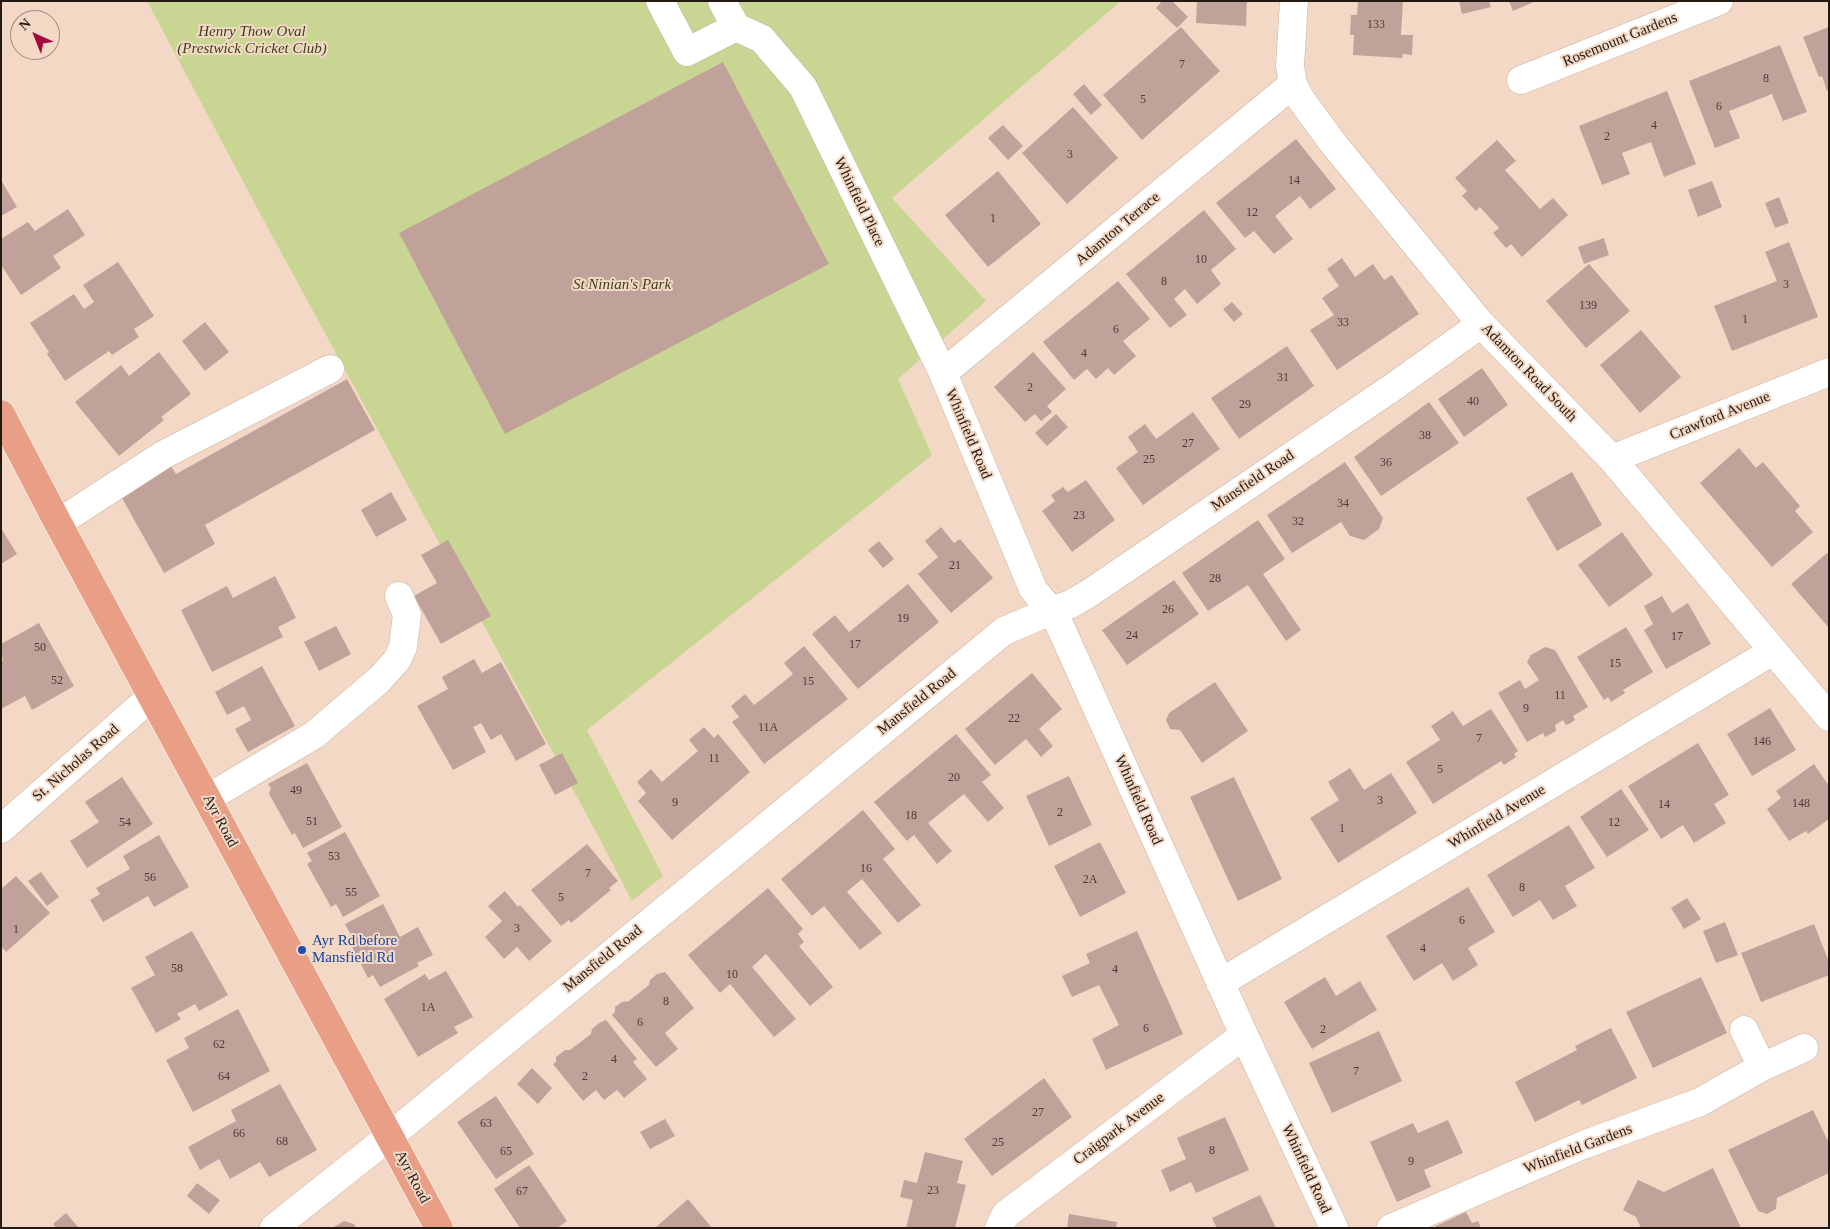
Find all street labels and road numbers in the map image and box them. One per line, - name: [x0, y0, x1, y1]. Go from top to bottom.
- street label: Rosemount Gardens: [1560, 9, 1680, 71]
- street label: Whinfield Place: [830, 154, 888, 250]
- street label: Adamton Terrace: [1072, 189, 1164, 269]
- street label: Adamton Road South: [1477, 320, 1581, 426]
- street label: Whinfield Road: [941, 386, 995, 482]
- street label: Crawford Avenue: [1667, 388, 1773, 444]
- street label: Mansfield Road: [1208, 447, 1298, 515]
- street label: Mansfield Road: [874, 665, 960, 739]
- street label: St. Nicholas Road: [29, 721, 123, 805]
- street label: Whinfield Road: [1110, 752, 1166, 848]
- street label: Whinfield Avenue: [1445, 781, 1549, 853]
- street label: Ayr Road: [199, 791, 241, 851]
- street label: Mansfield Road: [560, 922, 646, 996]
- street label: Craigpark Avenue: [1070, 1089, 1168, 1169]
- street label: Whinfield Gardens: [1521, 1120, 1635, 1178]
- street label: Whinfield Road: [1278, 1122, 1334, 1216]
- street label: Ayr Road: [391, 1147, 433, 1207]

